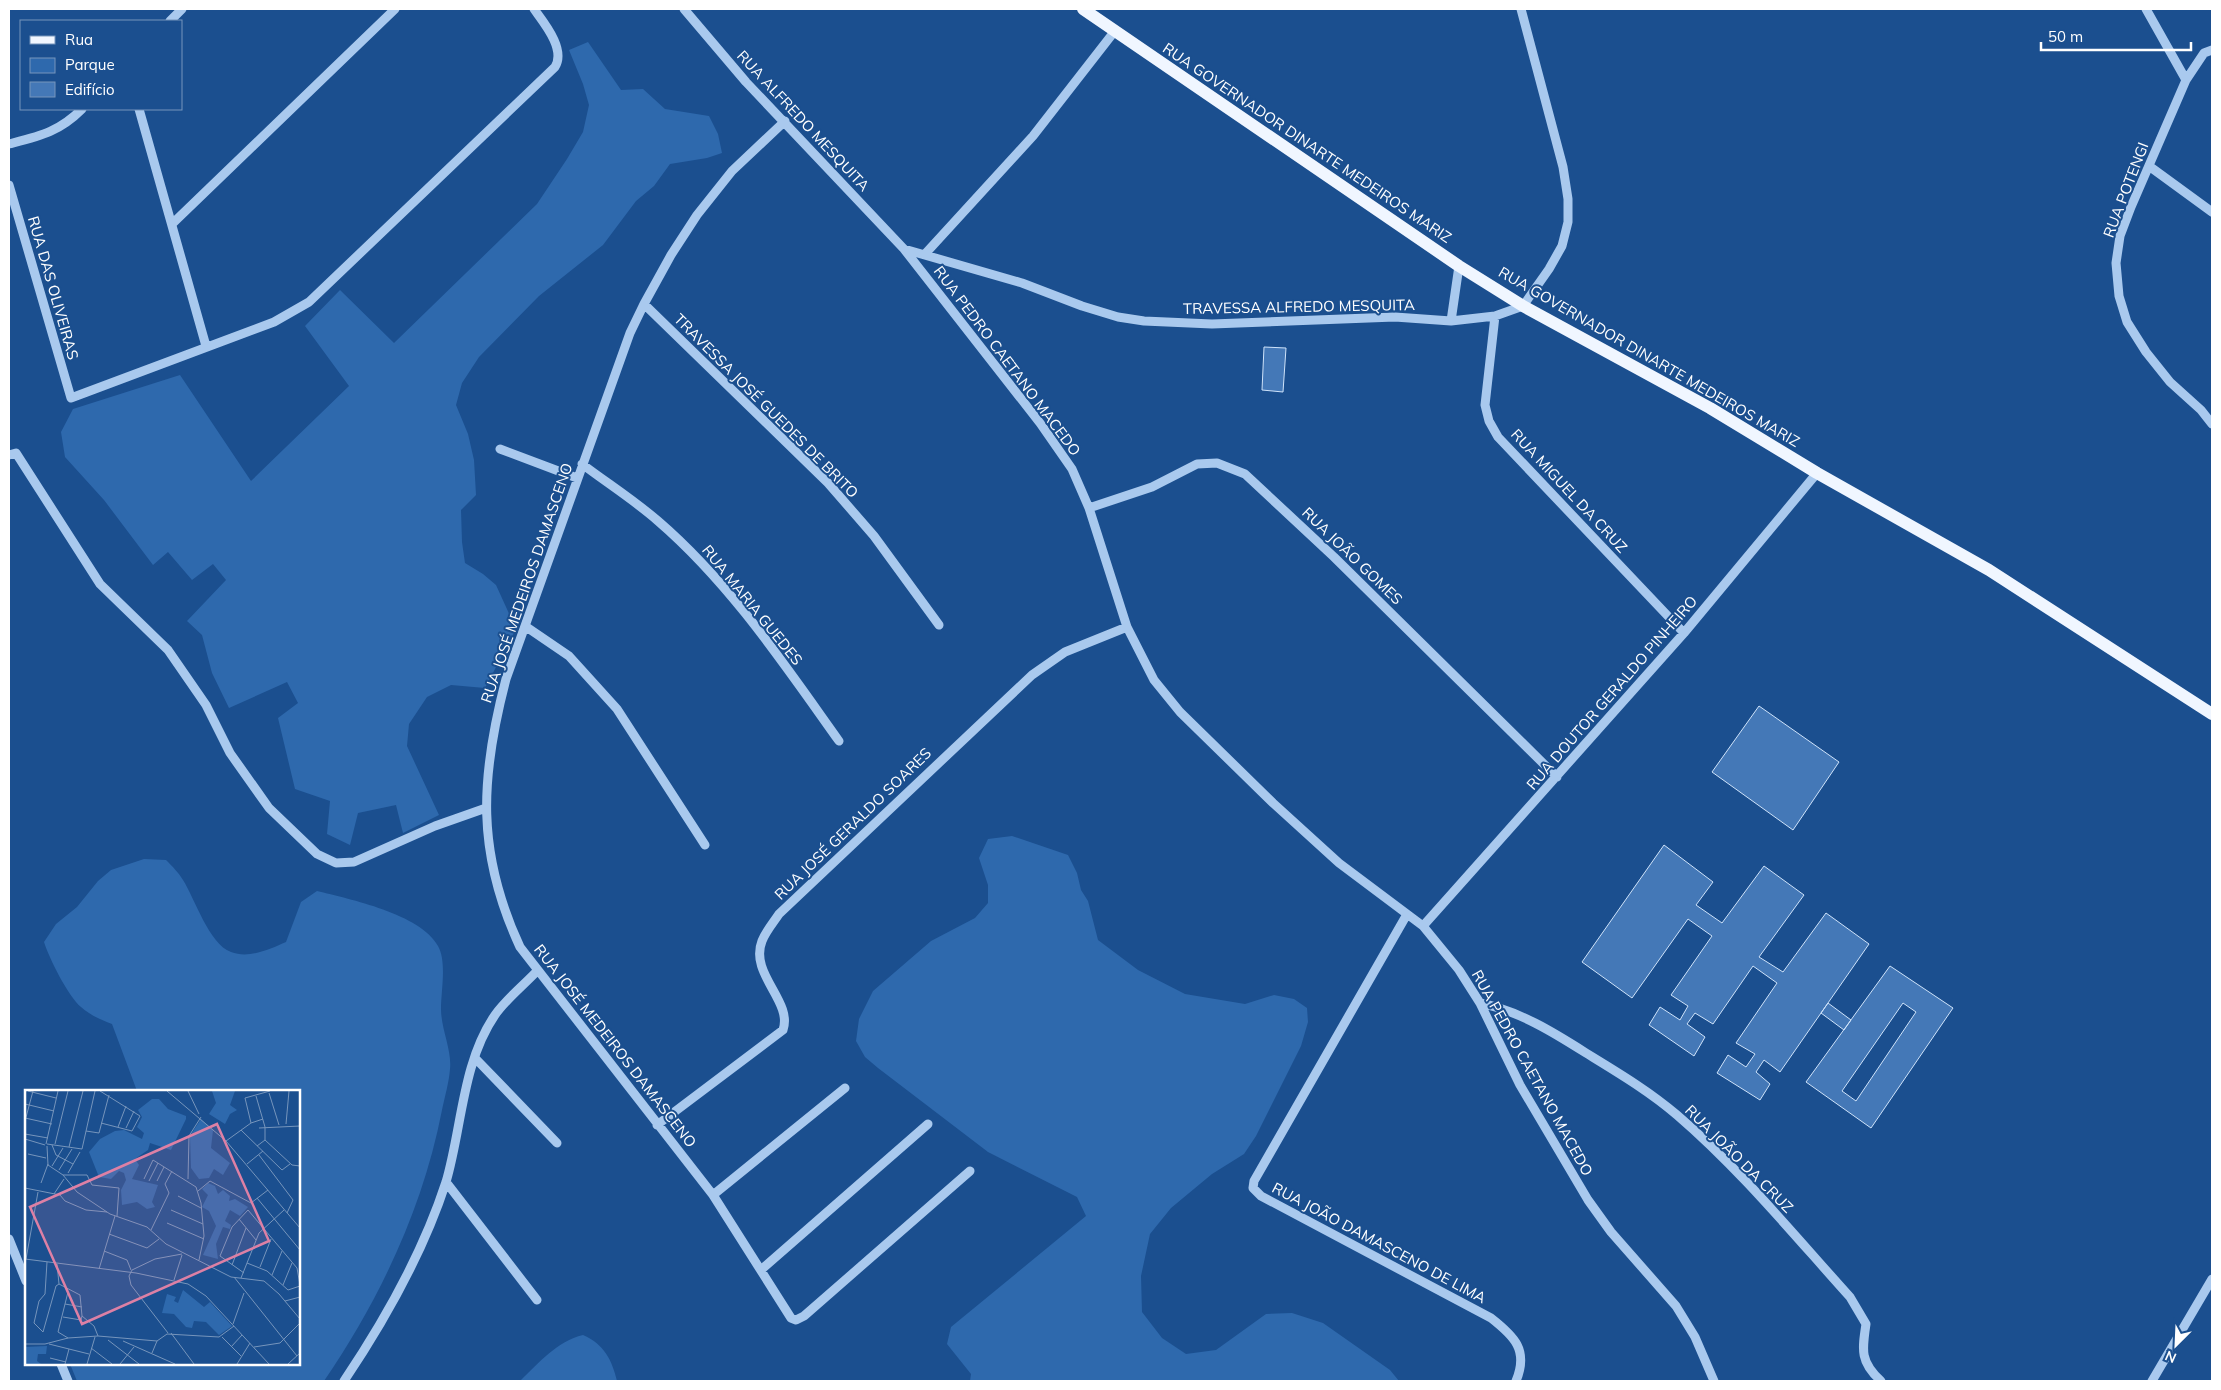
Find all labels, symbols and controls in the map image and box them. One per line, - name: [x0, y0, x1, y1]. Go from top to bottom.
- legend: [20, 20, 182, 110]
- scale bar: [2041, 20, 2191, 52]
- text: 50 m: [2048, 27, 2083, 46]
- text: Rua: [65, 30, 93, 49]
- street label: RUA GOVERNADOR DINARTE MEDEIROS MARIZ: [1159, 38, 1455, 247]
- street label: RUA ALFREDO MESQUITA: [733, 46, 874, 195]
- text: Parque: [65, 55, 115, 74]
- text: Edifício: [65, 80, 115, 99]
- street label: RUA POTENGI: [2099, 139, 2152, 240]
- street label: RUA DAS OLIVEIRAS: [24, 214, 83, 362]
- street label: RUA PEDRO CAETANO MACEDO: [930, 262, 1085, 459]
- street label: RUA GOVERNADOR DINARTE MEDEIROS MARIZ: [1495, 262, 1803, 451]
- street label: TRAVESSA ALFREDO MESQUITA: [1183, 295, 1415, 318]
- street label: TRAVESSA JOSÉ GUEDES DE BRITO: [670, 309, 863, 502]
- street label: RUA MIGUEL DA CRUZ: [1507, 425, 1632, 557]
- street label: RUA JOSÉ MEDEIROS DAMASCENO: [476, 460, 577, 705]
- street label: RUA JOÃO GOMES: [1298, 503, 1407, 608]
- street label: RUA MARIA GUEDES: [698, 541, 807, 669]
- street label: RUA DOUTOR GERALDO PINHEIRO: [1522, 592, 1701, 794]
- street label: RUA JOSÉ GERALDO SOARES: [770, 744, 935, 904]
- street label: RUA JOSÉ MEDEIROS DAMASCENO: [530, 940, 701, 1151]
- street label: RUA PEDRO CAETANO MACEDO: [1468, 966, 1597, 1179]
- inset map: [25, 1090, 300, 1365]
- street label: RUA JOÃO DA CRUZ: [1681, 1101, 1797, 1217]
- street label: RUA JOÃO DAMASCENO DE LIMA: [1269, 1178, 1490, 1307]
- north arrow: [2151, 1320, 2201, 1370]
- text: N: [2162, 1347, 2179, 1367]

